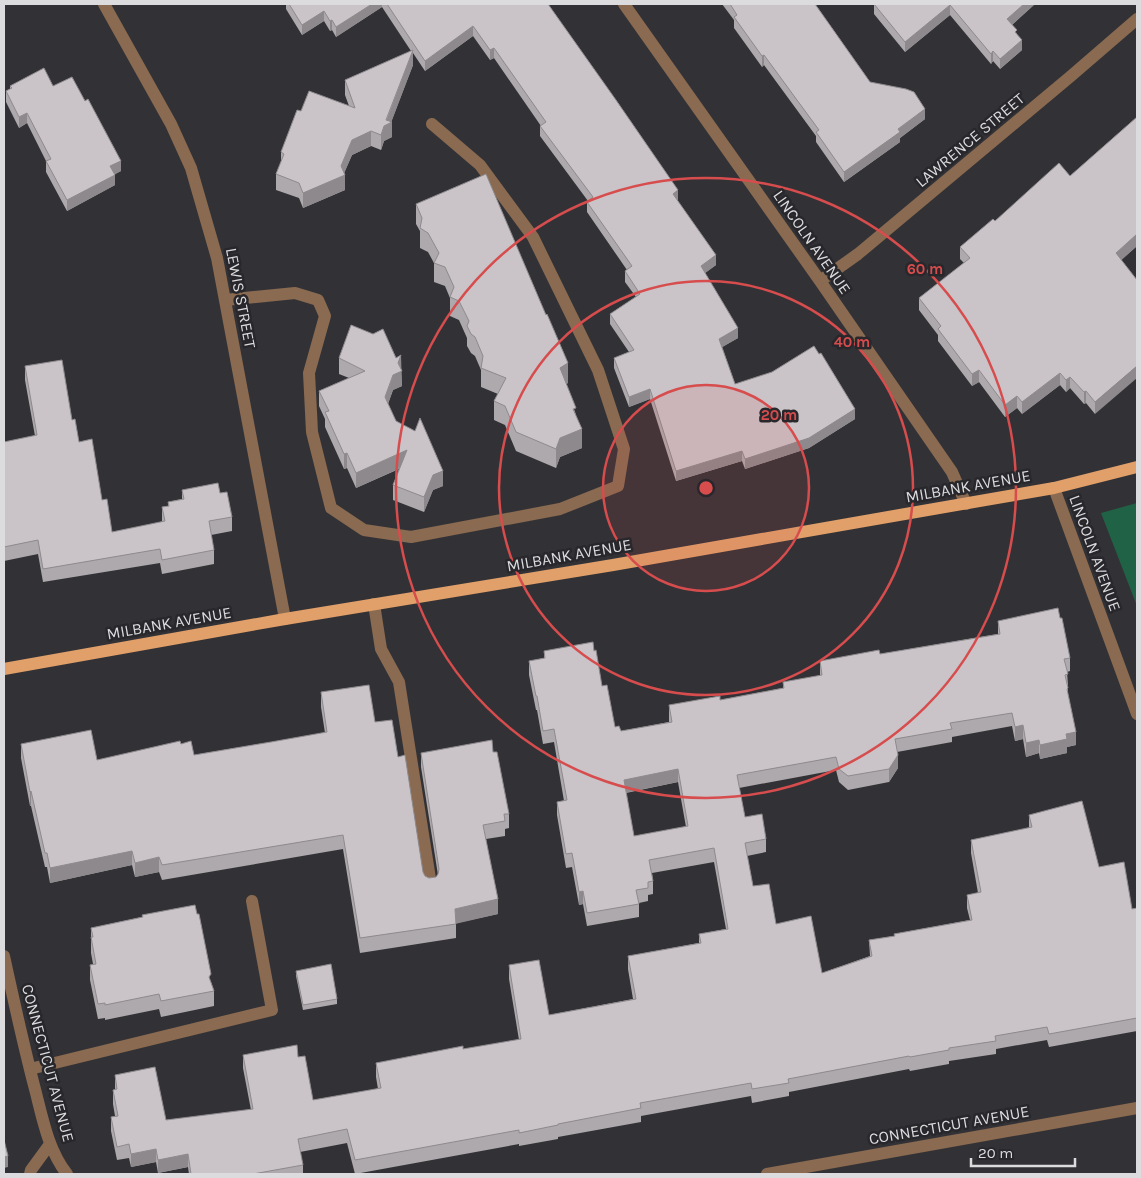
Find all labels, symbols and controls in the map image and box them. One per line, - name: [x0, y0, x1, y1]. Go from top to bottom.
- street label: LAWRENCE STREET: [912, 89, 1028, 191]
- street label: LINCOLN AVENUE: [769, 186, 855, 298]
- street label: LEWIS STREET: [222, 246, 260, 350]
- text: 60 m: [907, 260, 943, 278]
- text: 40 m: [834, 333, 870, 351]
- text: 20 m: [761, 406, 797, 424]
- street label: MILBANK AVENUE: [904, 466, 1032, 506]
- centre of rings: [697, 479, 715, 497]
- street label: LINCOLN AVENUE: [1065, 492, 1125, 614]
- street label: MILBANK AVENUE: [505, 535, 633, 575]
- street label: MILBANK AVENUE: [105, 603, 233, 643]
- street label: CONNECTICUT AVENUE: [18, 982, 78, 1144]
- street label: CONNECTICUT AVENUE: [867, 1102, 1031, 1148]
- scale bar: [971, 1136, 1075, 1168]
- text: 20 m: [978, 1144, 1013, 1162]

